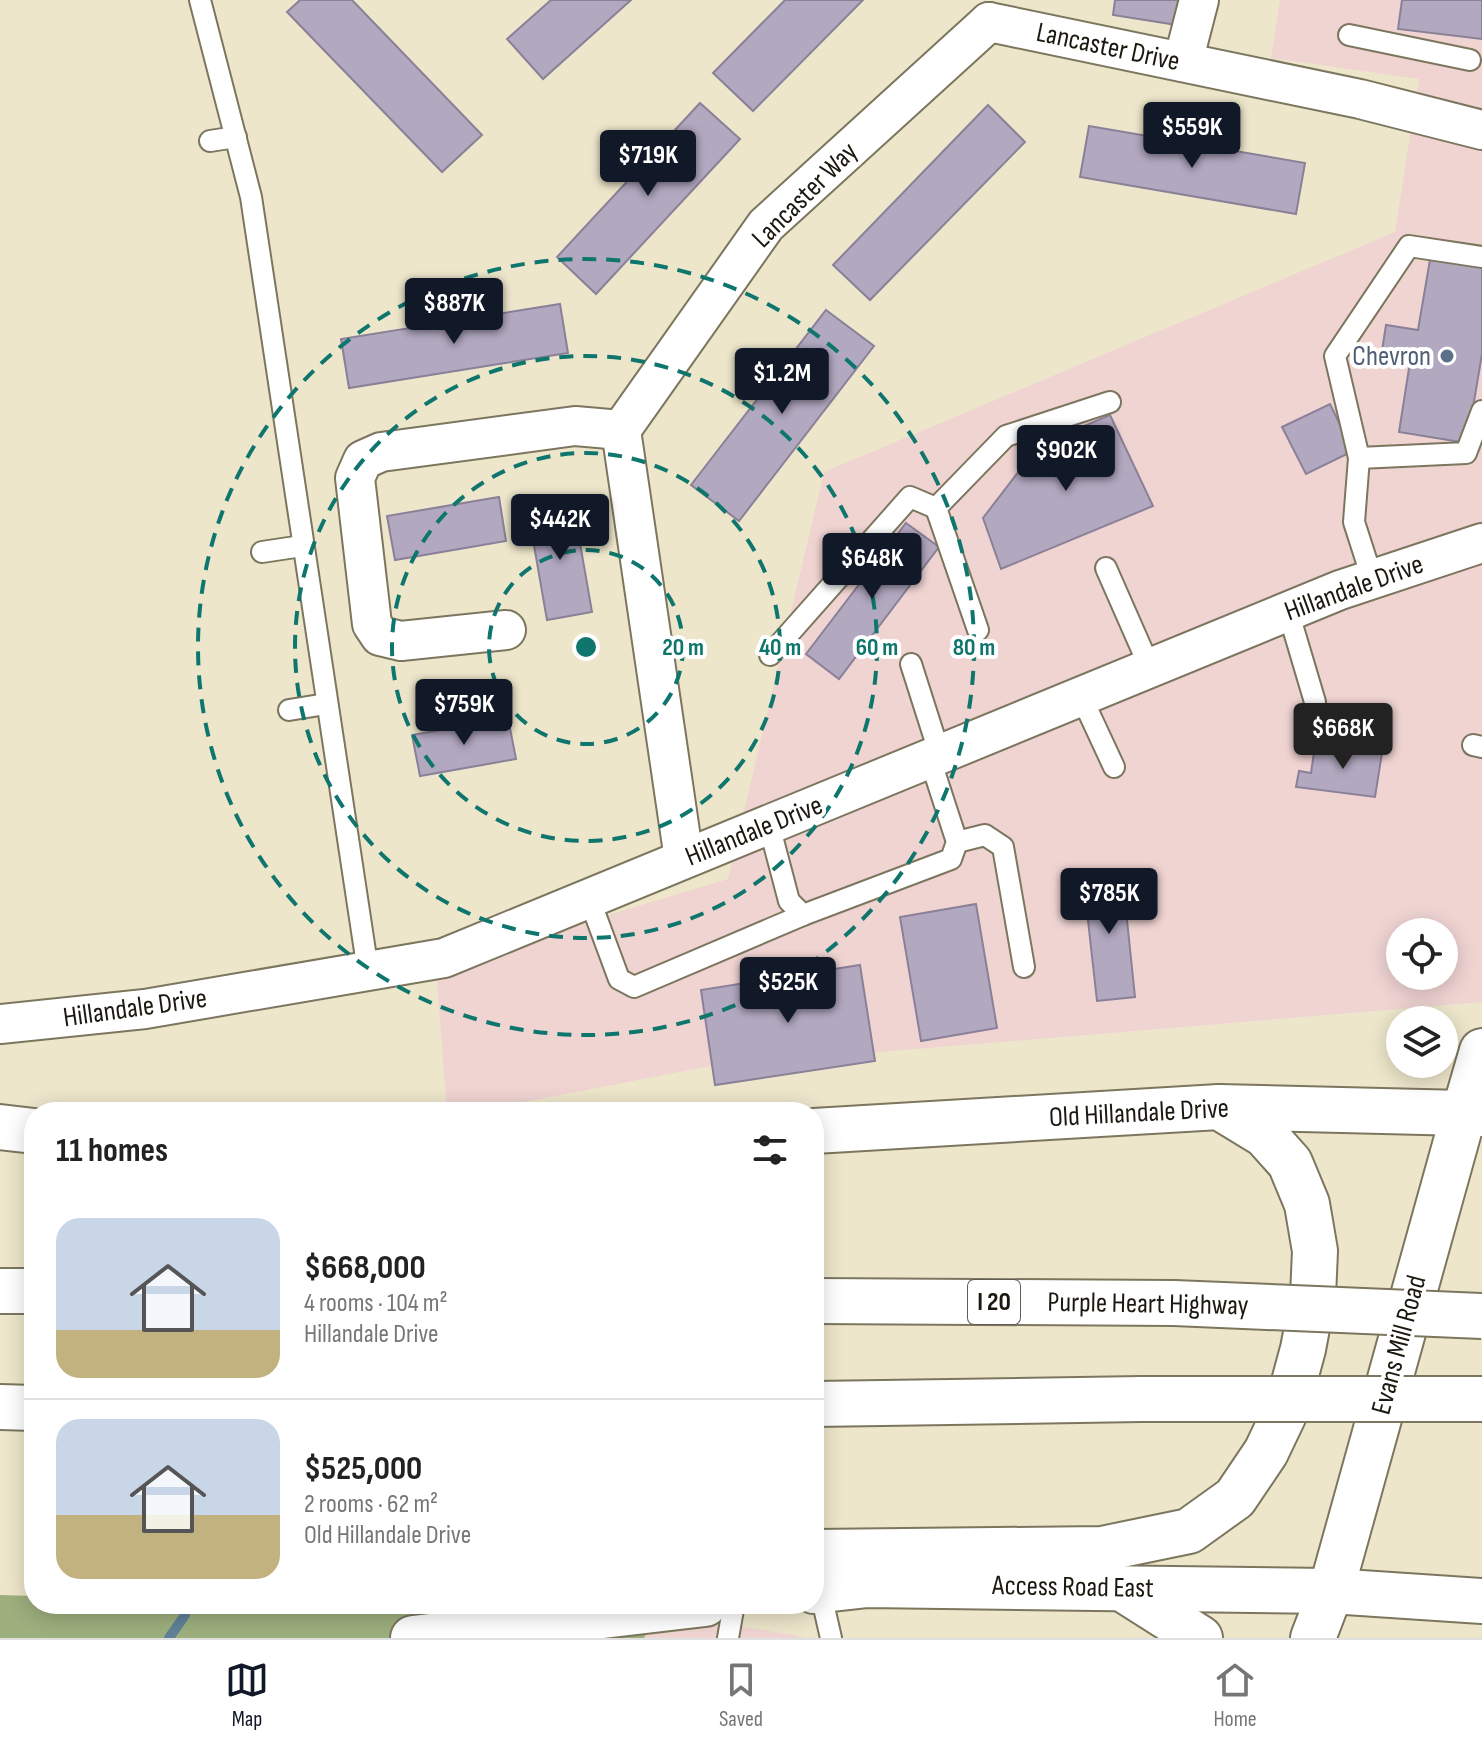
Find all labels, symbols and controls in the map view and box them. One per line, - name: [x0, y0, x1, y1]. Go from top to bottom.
- street label: Lancaster Drive: [1033, 16, 1183, 78]
- pin: $559K: [1136, 102, 1248, 170]
- text: $559K: [1161, 112, 1223, 143]
- pin: $719K: [592, 130, 704, 198]
- street label: Lancaster Way: [745, 135, 865, 255]
- text: $719K: [618, 140, 678, 171]
- pin: $887K: [398, 278, 510, 346]
- text: $887K: [423, 288, 485, 319]
- place label: Chevron: [1352, 340, 1431, 373]
- marker: Chevron: [1438, 347, 1456, 365]
- pin: $1.2M: [726, 348, 838, 416]
- text: $1.2M: [753, 358, 811, 389]
- pin: $902K: [1010, 425, 1122, 493]
- text: $902K: [1035, 435, 1097, 466]
- pin: $442K: [504, 494, 616, 562]
- text: $442K: [529, 504, 591, 535]
- pin: $648K: [816, 533, 928, 601]
- text: $648K: [840, 543, 904, 574]
- street label: Hillandale Drive: [1280, 548, 1428, 628]
- centre of rings: [572, 633, 600, 661]
- text: 20 m: [662, 633, 704, 662]
- text: 40 m: [759, 633, 801, 662]
- text: 60 m: [856, 633, 898, 662]
- text: 80 m: [953, 633, 995, 662]
- pin: $759K: [408, 679, 520, 747]
- text: $759K: [433, 689, 495, 720]
- pin: $668K: [1287, 703, 1399, 771]
- text: $668K: [1312, 713, 1374, 744]
- street label: Hillandale Drive: [681, 789, 827, 873]
- pin: $785K: [1053, 868, 1165, 936]
- text: $785K: [1079, 878, 1139, 909]
- map controls: [1386, 918, 1458, 1078]
- button: locate: [1386, 918, 1458, 990]
- pin: $525K: [732, 957, 844, 1025]
- text: $525K: [758, 967, 818, 998]
- street label: Hillandale Drive: [61, 982, 209, 1034]
- button: layers: [1386, 1006, 1458, 1078]
- street label: Old Hillandale Drive: [1048, 1092, 1230, 1134]
- icon: filters: [748, 1128, 792, 1172]
- text: 11 homes: [56, 1130, 168, 1171]
- text: $668,000: [304, 1247, 426, 1288]
- icon: home: [120, 1250, 216, 1346]
- street label: Evans Mill Road: [1365, 1272, 1433, 1418]
- road number: I 20: [968, 1280, 1020, 1324]
- street label: Purple Heart Highway: [1047, 1286, 1249, 1322]
- text: 4 rooms · 104 m²: [304, 1288, 448, 1319]
- text: Hillandale Drive: [304, 1319, 439, 1350]
- text: $525,000: [304, 1448, 422, 1489]
- icon: home: [120, 1451, 216, 1547]
- text: 2 rooms · 62 m²: [304, 1489, 438, 1520]
- text: Old Hillandale Drive: [304, 1520, 471, 1551]
- street label: Access Road East: [991, 1569, 1154, 1605]
- tab: Map: [225, 1658, 269, 1733]
- tab: Saved: [719, 1658, 763, 1733]
- tab: Home: [1213, 1658, 1257, 1733]

